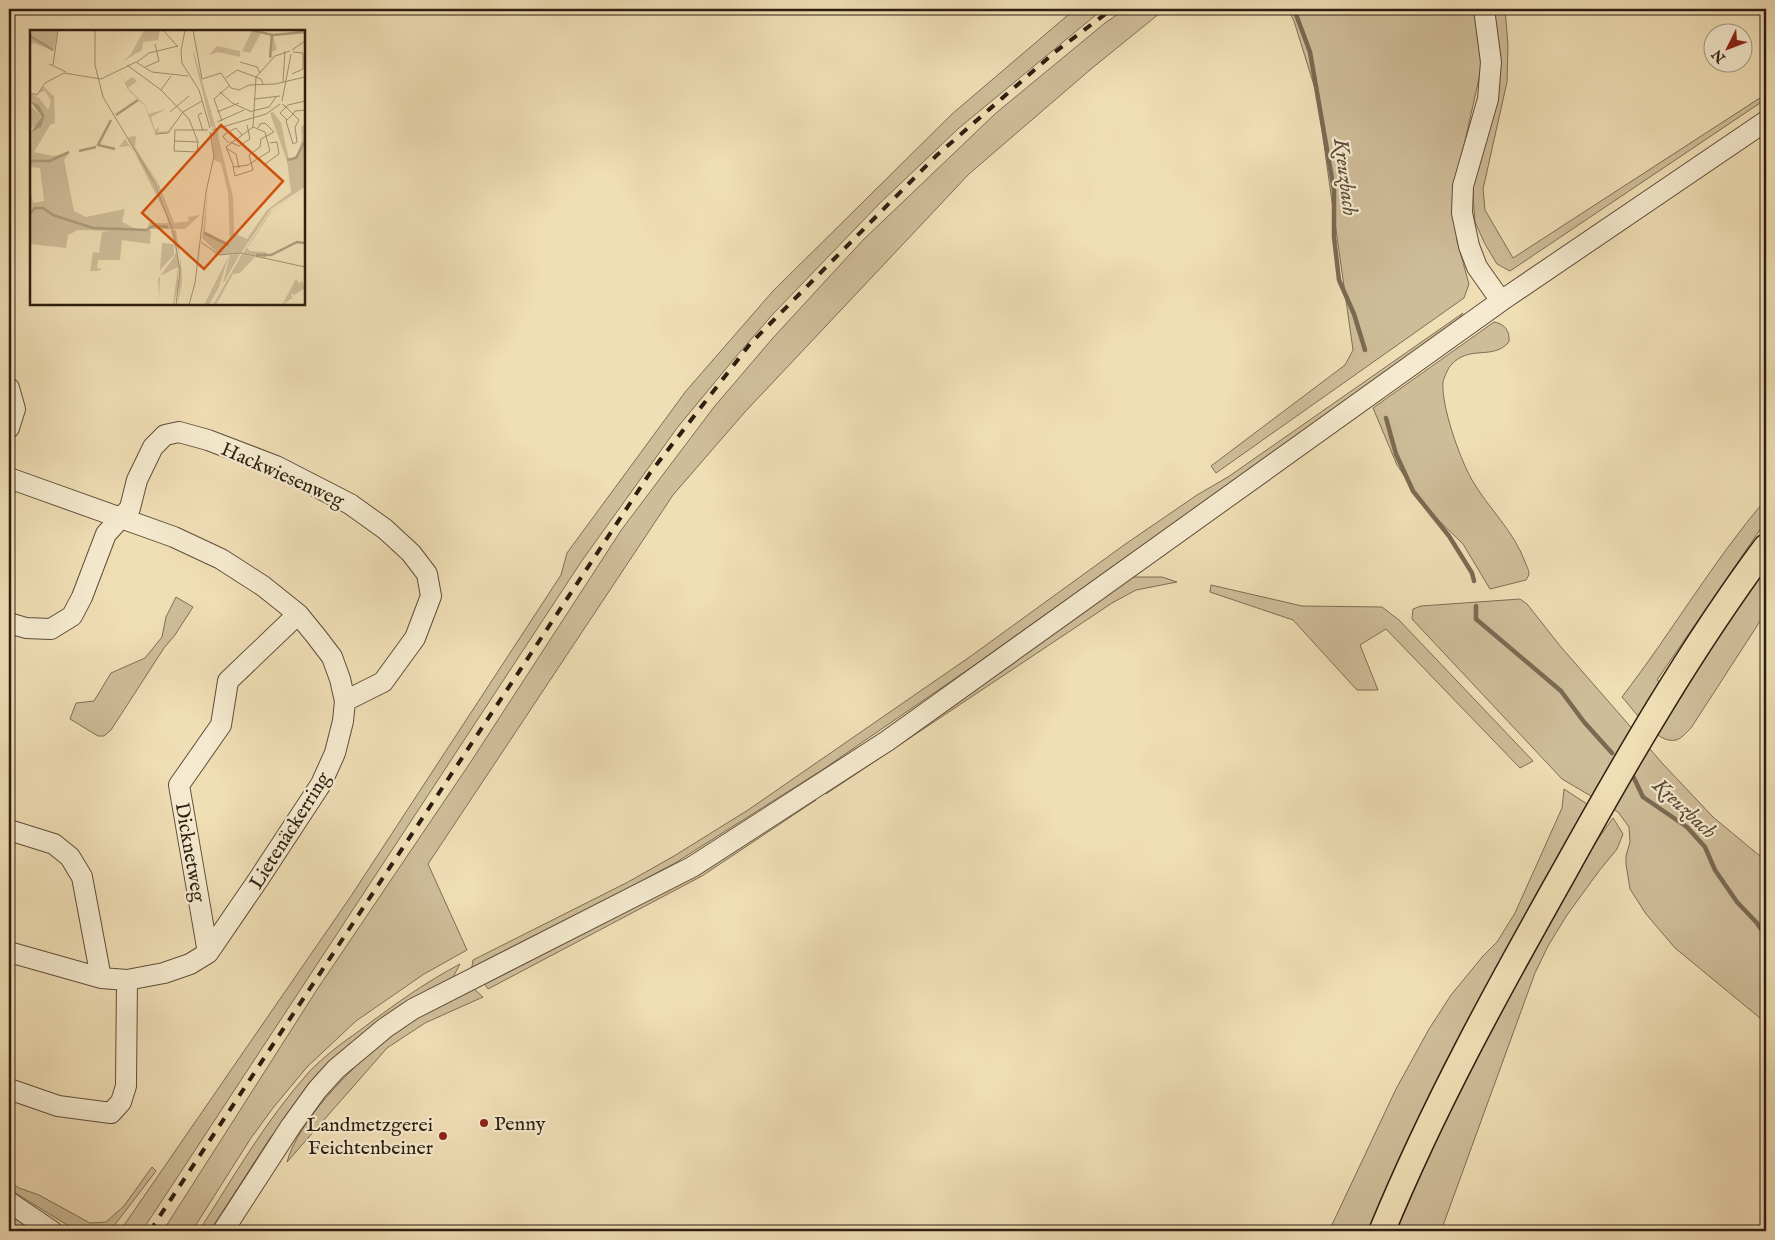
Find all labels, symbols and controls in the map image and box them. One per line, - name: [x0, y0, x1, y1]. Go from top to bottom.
- north arrow: [1702, 22, 1752, 72]
- inset map: [30, 30, 305, 305]
- text: N: [1708, 46, 1730, 67]
- water label: Kreuzbach: [1326, 136, 1363, 218]
- street label: Hackwiesenweg: [217, 437, 349, 514]
- street label: Lietenäckerring: [244, 766, 337, 894]
- water label: Kreuzbach: [1646, 772, 1722, 846]
- street label: Dicknetweg: [168, 801, 211, 905]
- place label: Penny: [494, 1112, 546, 1137]
- place label: Landmetzgerei Feichtenbeiner: [306, 1113, 434, 1161]
- marker: Penny: [478, 1117, 490, 1129]
- marker: Landmetzgerei Feichtenbeiner: [437, 1130, 449, 1142]

